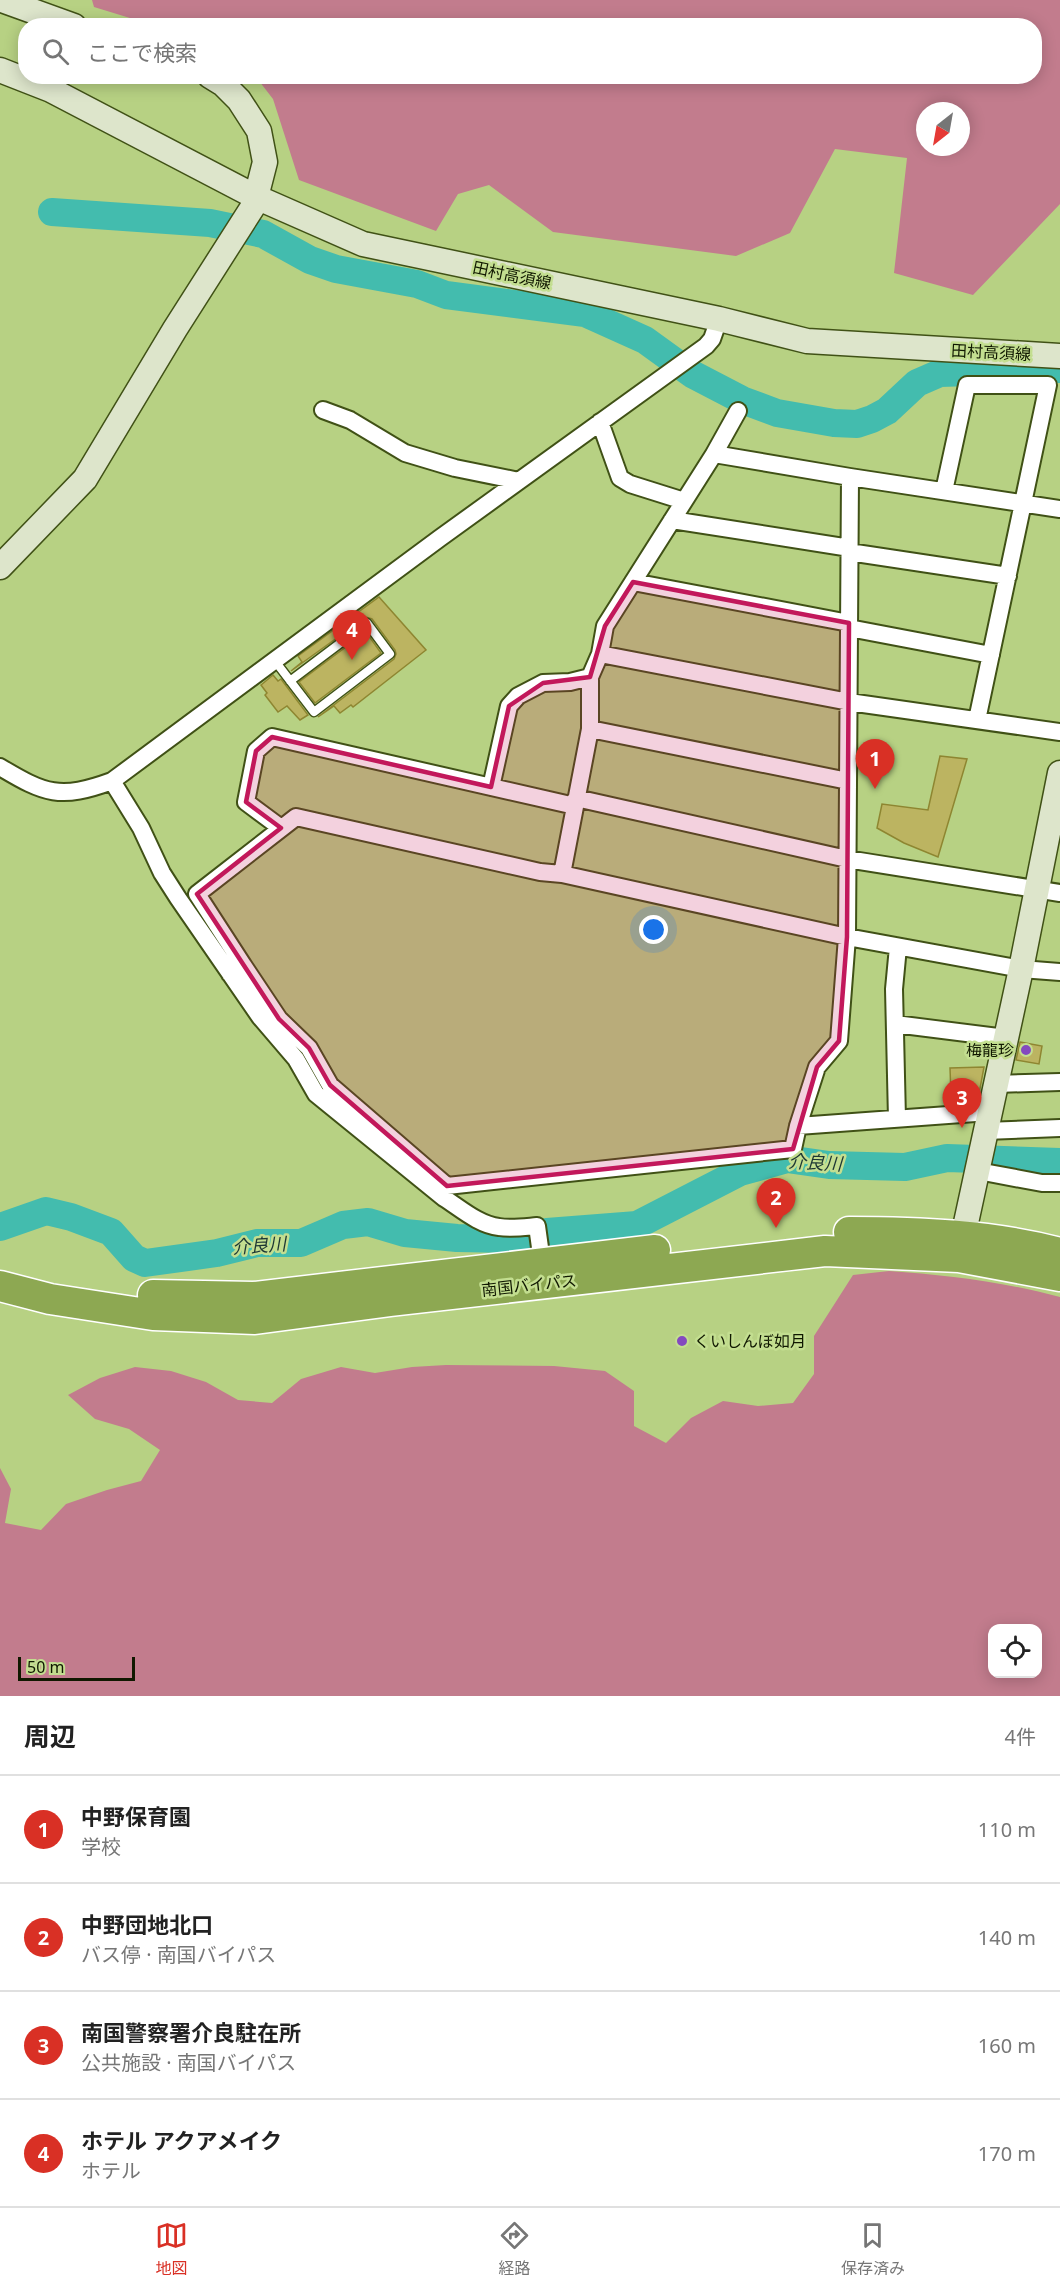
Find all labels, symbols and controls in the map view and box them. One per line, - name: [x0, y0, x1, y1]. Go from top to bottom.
- search box: [18, 18, 1042, 84]
- icon: search: [39, 35, 72, 68]
- text: ここで検索: [87, 37, 197, 67]
- north arrow: [916, 102, 970, 156]
- street label: 田村高須線: [471, 256, 553, 294]
- street label: 田村高須線: [950, 339, 1032, 365]
- pin: 4: [332, 610, 372, 660]
- pin: 1: [856, 740, 894, 789]
- your location: [639, 915, 668, 944]
- place label: 梅龍珍: [966, 1039, 1014, 1061]
- marker: 梅龍珍: [1019, 1043, 1033, 1057]
- pin: 3: [942, 1078, 982, 1128]
- water label: 介良川: [787, 1149, 845, 1176]
- pin: 2: [756, 1178, 796, 1228]
- water label: 介良川: [231, 1231, 289, 1259]
- street label: 南国バイパス: [480, 1269, 578, 1301]
- place label: くいしんぼ如月: [694, 1330, 806, 1352]
- marker: くいしんぼ如月: [675, 1334, 689, 1348]
- map controls: [988, 1624, 1042, 1678]
- button: locate: [988, 1624, 1042, 1678]
- scale bar: [18, 1654, 135, 1682]
- text: 50 m: [27, 1656, 64, 1678]
- text: 周辺: [24, 1718, 76, 1754]
- text: 4件: [1005, 1723, 1036, 1750]
- text: 中野保育園: [81, 1801, 191, 1831]
- text: 1: [38, 1816, 49, 1843]
- text: 110 m: [978, 1816, 1036, 1843]
- text: 学校: [81, 1833, 121, 1860]
- text: 中野団地北口: [81, 1909, 213, 1939]
- text: 2: [38, 1924, 49, 1951]
- text: 140 m: [978, 1924, 1036, 1951]
- text: バス停 · 南国バイパス: [81, 1941, 276, 1968]
- text: 南国警察署介良駐在所: [81, 2017, 301, 2047]
- text: 3: [38, 2032, 49, 2059]
- text: 160 m: [978, 2032, 1036, 2059]
- text: 公共施設 · 南国バイパス: [81, 2049, 296, 2076]
- text: ホテル アクアメイク: [81, 2125, 282, 2155]
- text: 4: [38, 2140, 49, 2167]
- text: 170 m: [978, 2140, 1036, 2167]
- text: ホテル: [81, 2157, 141, 2184]
- tab: 地図: [155, 2219, 188, 2279]
- tab: 経路: [498, 2219, 531, 2279]
- tab: 保存済み: [841, 2219, 905, 2279]

